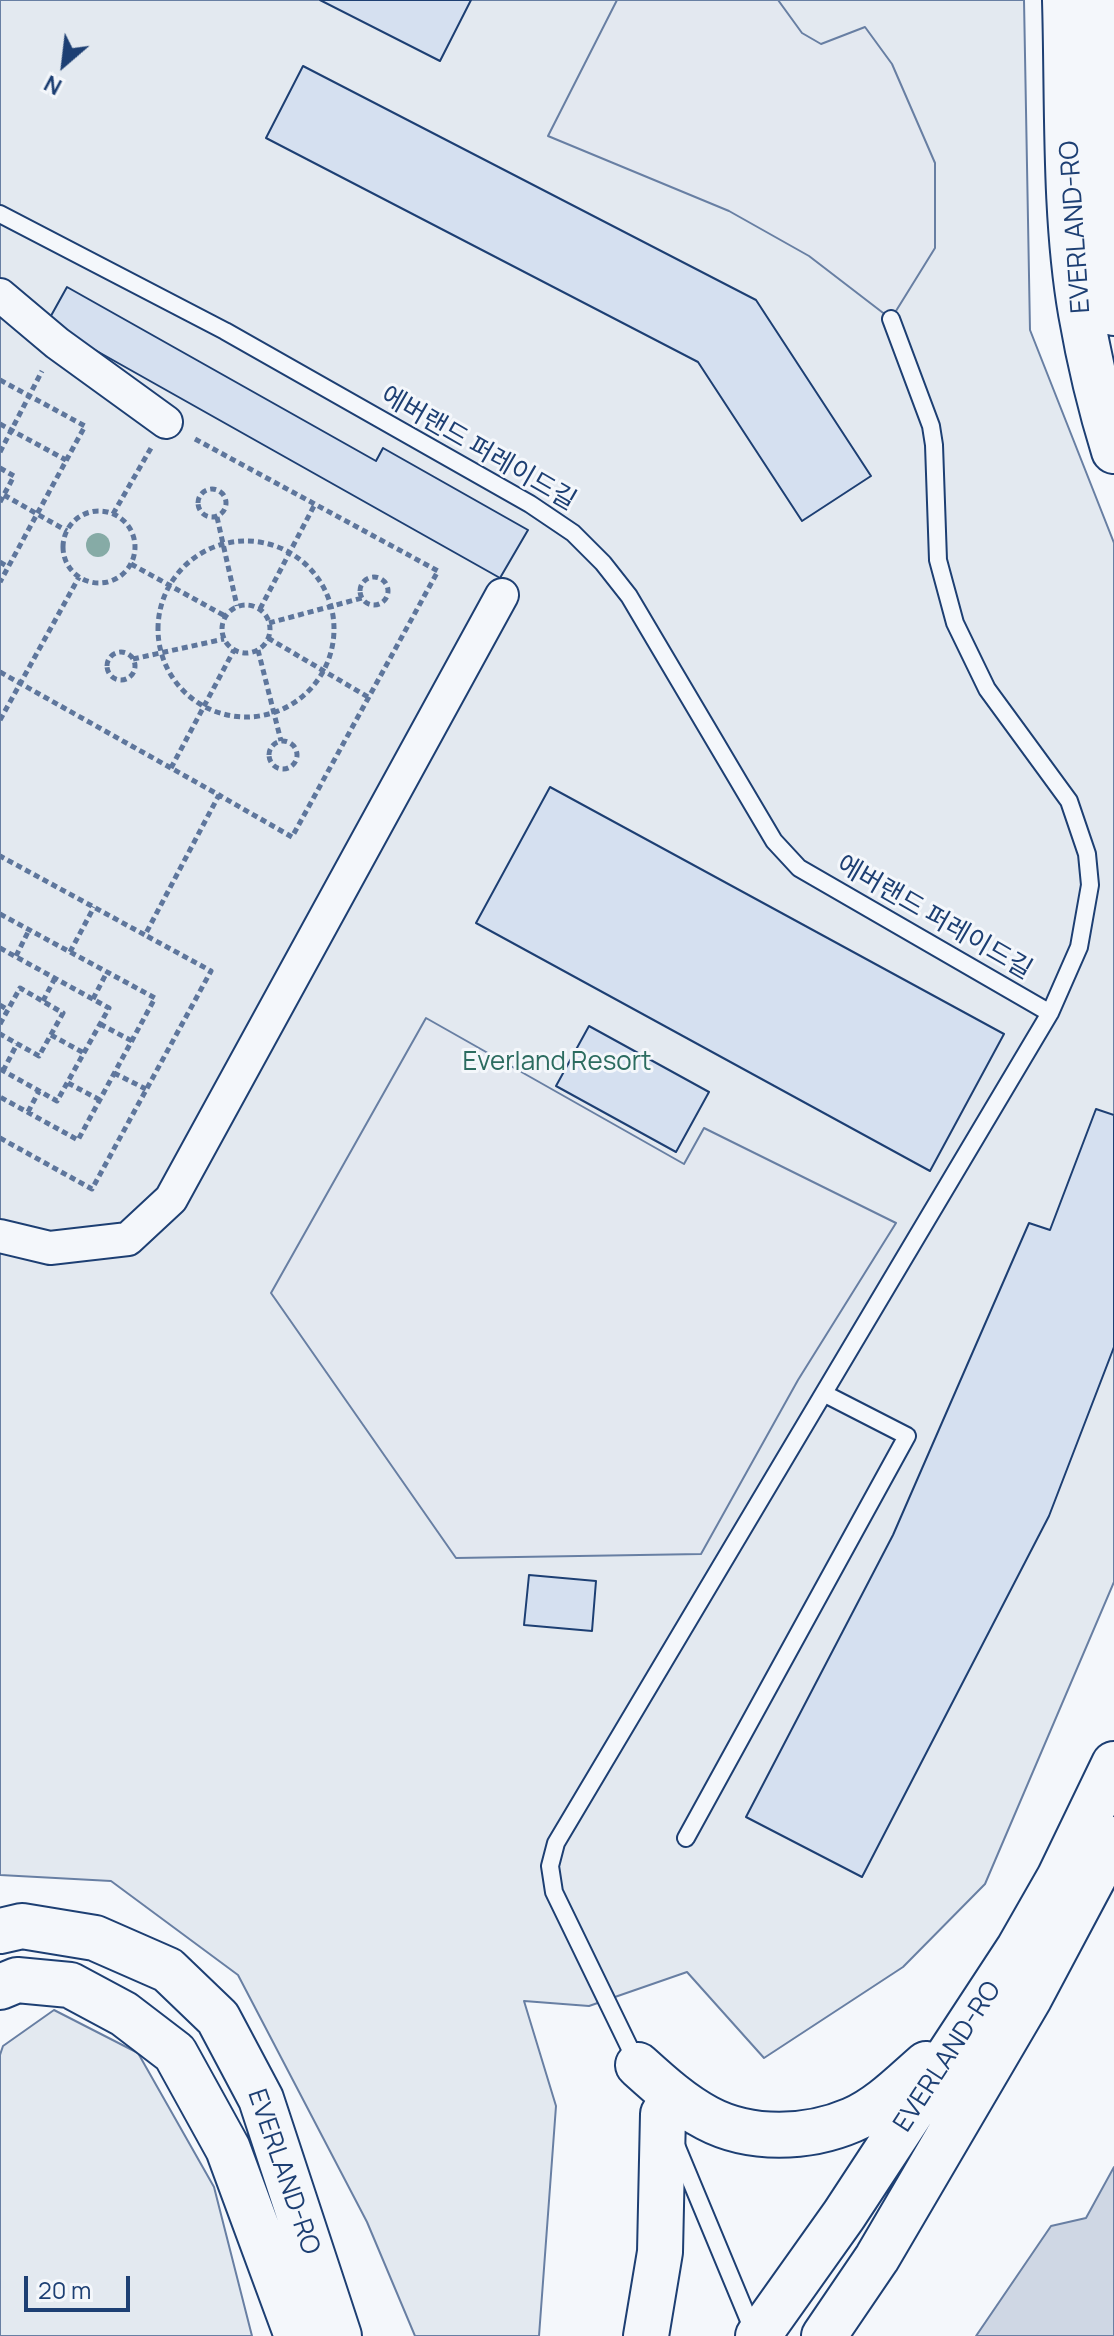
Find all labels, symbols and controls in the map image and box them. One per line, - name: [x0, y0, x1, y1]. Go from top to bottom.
- north arrow: [24, 24, 104, 104]
- text: N: [39, 68, 67, 102]
- street label: EVERLAND-RO: [1054, 140, 1098, 314]
- street label: 에버랜드 퍼레이드길: [375, 380, 581, 518]
- street label: 에버랜드 퍼레이드길: [831, 849, 1037, 987]
- park label: Everland Resort: [463, 1047, 651, 1079]
- street label: EVERLAND-RO: [888, 1976, 1008, 2138]
- street label: EVERLAND-RO: [240, 2085, 326, 2259]
- scale bar: [28, 2260, 134, 2310]
- text: 20 m: [38, 2273, 91, 2306]

